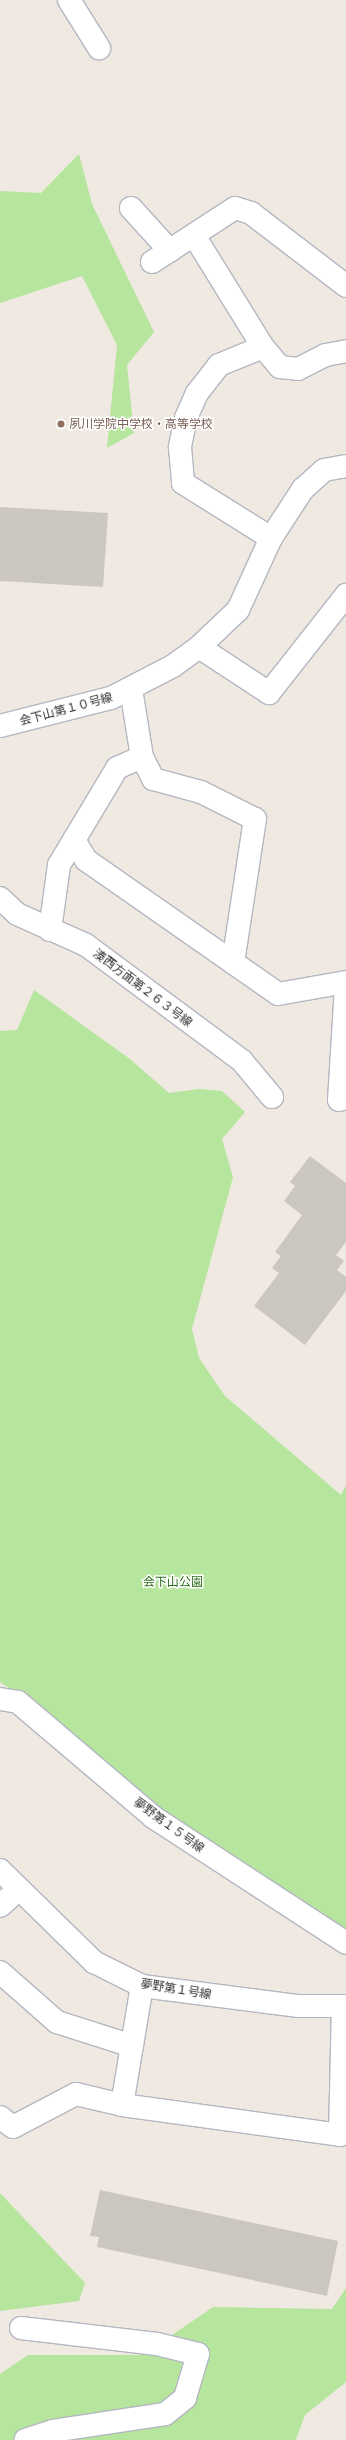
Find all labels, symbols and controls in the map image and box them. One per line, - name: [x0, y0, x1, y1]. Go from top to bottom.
- place label: 夙川学院中学校・高等学校: [69, 417, 213, 431]
- marker: 夙川学院中学校・高等学校: [56, 419, 66, 429]
- street label: 会下山第１０号線: [18, 690, 114, 728]
- street label: 湊西方面第２６３号線: [91, 946, 195, 1030]
- park label: 会下山公園: [143, 1575, 203, 1589]
- street label: 夢野第１５号線: [131, 1794, 207, 1856]
- street label: 夢野第１号線: [139, 1976, 213, 2002]

